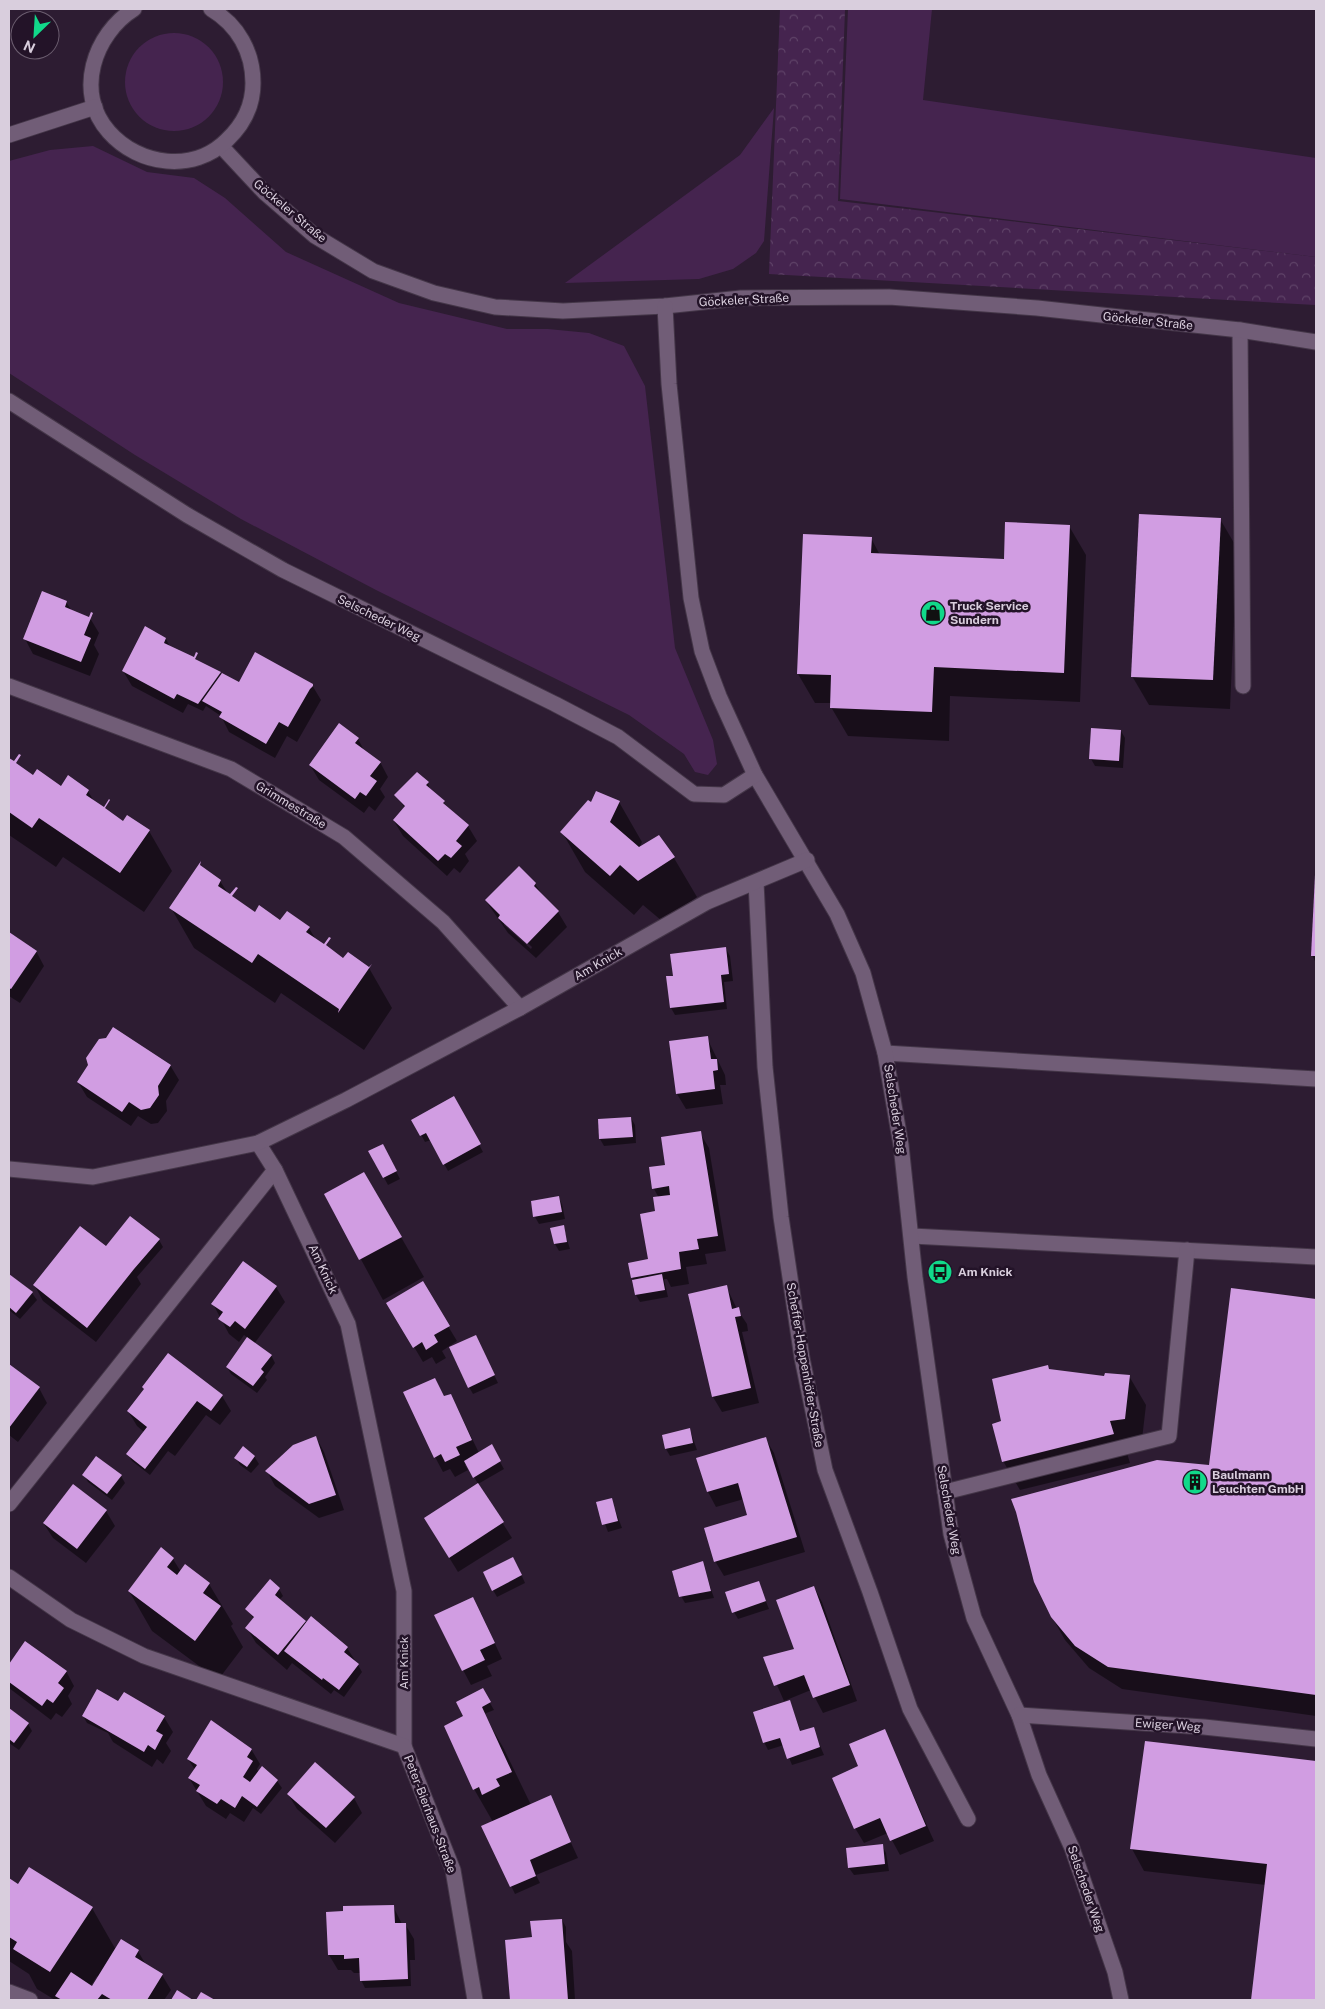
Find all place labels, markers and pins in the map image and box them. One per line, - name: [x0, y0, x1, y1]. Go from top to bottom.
- place label: Truck Service Sundern: [950, 599, 1029, 627]
- shop icon: Truck Service Sundern: [920, 600, 946, 626]
- bus stop icon: Am Knick: [927, 1259, 953, 1285]
- place label: Am Knick: [958, 1265, 1013, 1279]
- place label: Baulmann Leuchten GmbH: [1212, 1468, 1304, 1496]
- building icon: Baulmann Leuchten GmbH: [1182, 1469, 1208, 1495]

